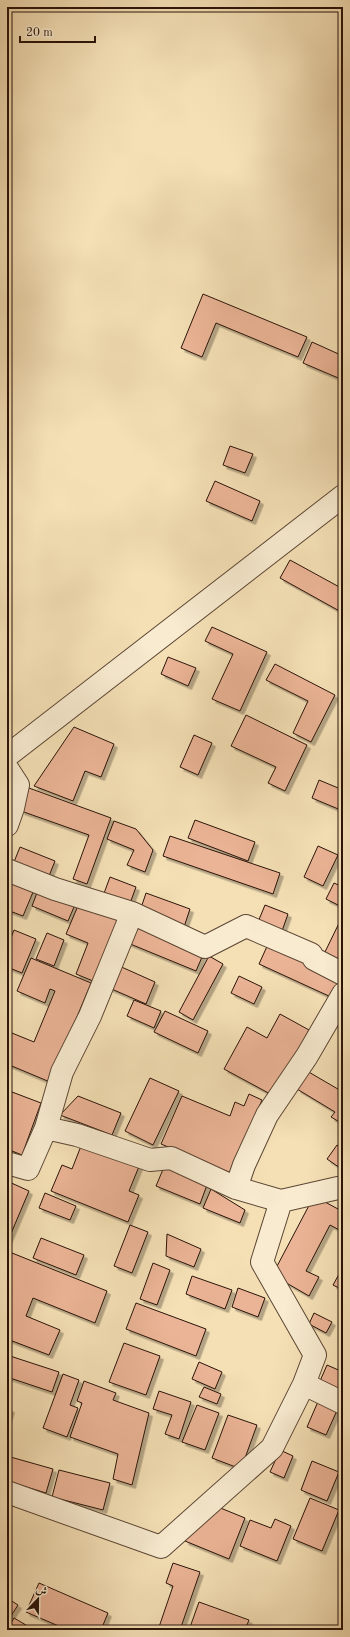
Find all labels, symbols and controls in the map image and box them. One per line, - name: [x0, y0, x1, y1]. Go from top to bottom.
- scale bar: [20, 18, 95, 44]
- text: 20 m: [26, 27, 53, 39]
- north arrow: [18, 1579, 58, 1619]
- text: ش: [34, 1584, 48, 1598]

